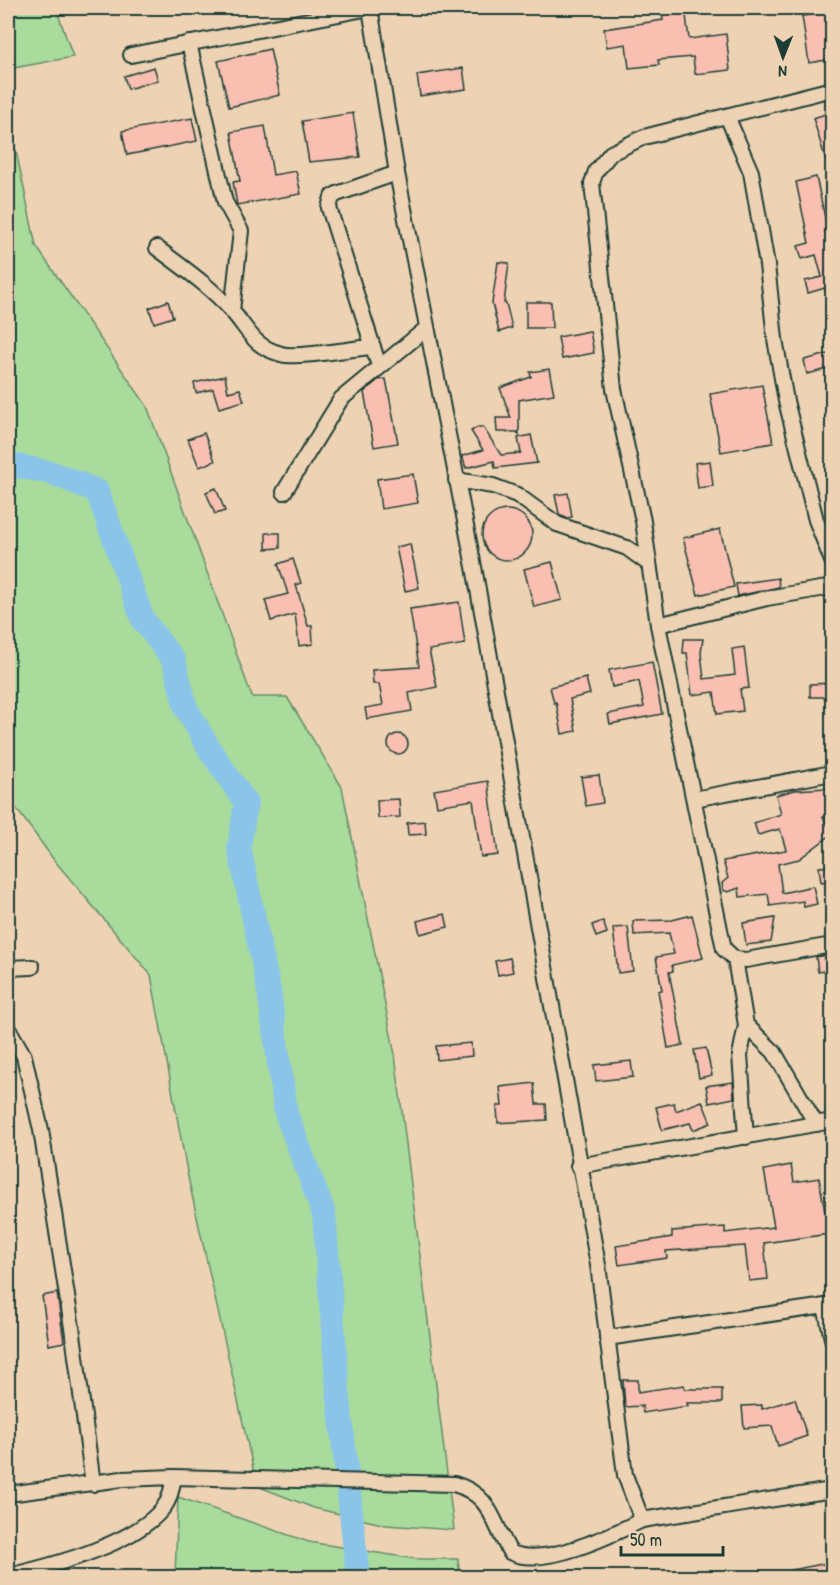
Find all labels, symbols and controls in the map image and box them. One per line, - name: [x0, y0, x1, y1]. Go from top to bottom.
- north arrow: [753, 27, 813, 87]
- text: N: [778, 61, 787, 83]
- scale bar: [621, 1519, 723, 1557]
- text: 50 m: [630, 1527, 662, 1552]

